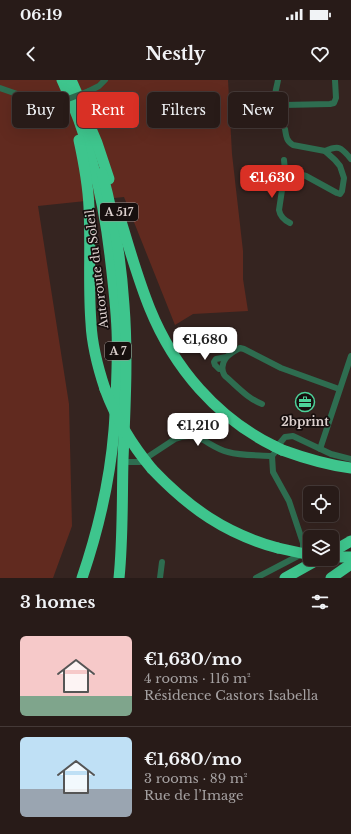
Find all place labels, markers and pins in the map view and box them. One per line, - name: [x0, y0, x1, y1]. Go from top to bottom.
- pin: €1,630: [239, 165, 305, 199]
- pin: €1,680: [172, 327, 238, 361]
- office icon: 2bprint: [294, 391, 316, 413]
- pin: €1,210: [165, 413, 231, 447]
- place label: 2bprint: [281, 414, 329, 429]

